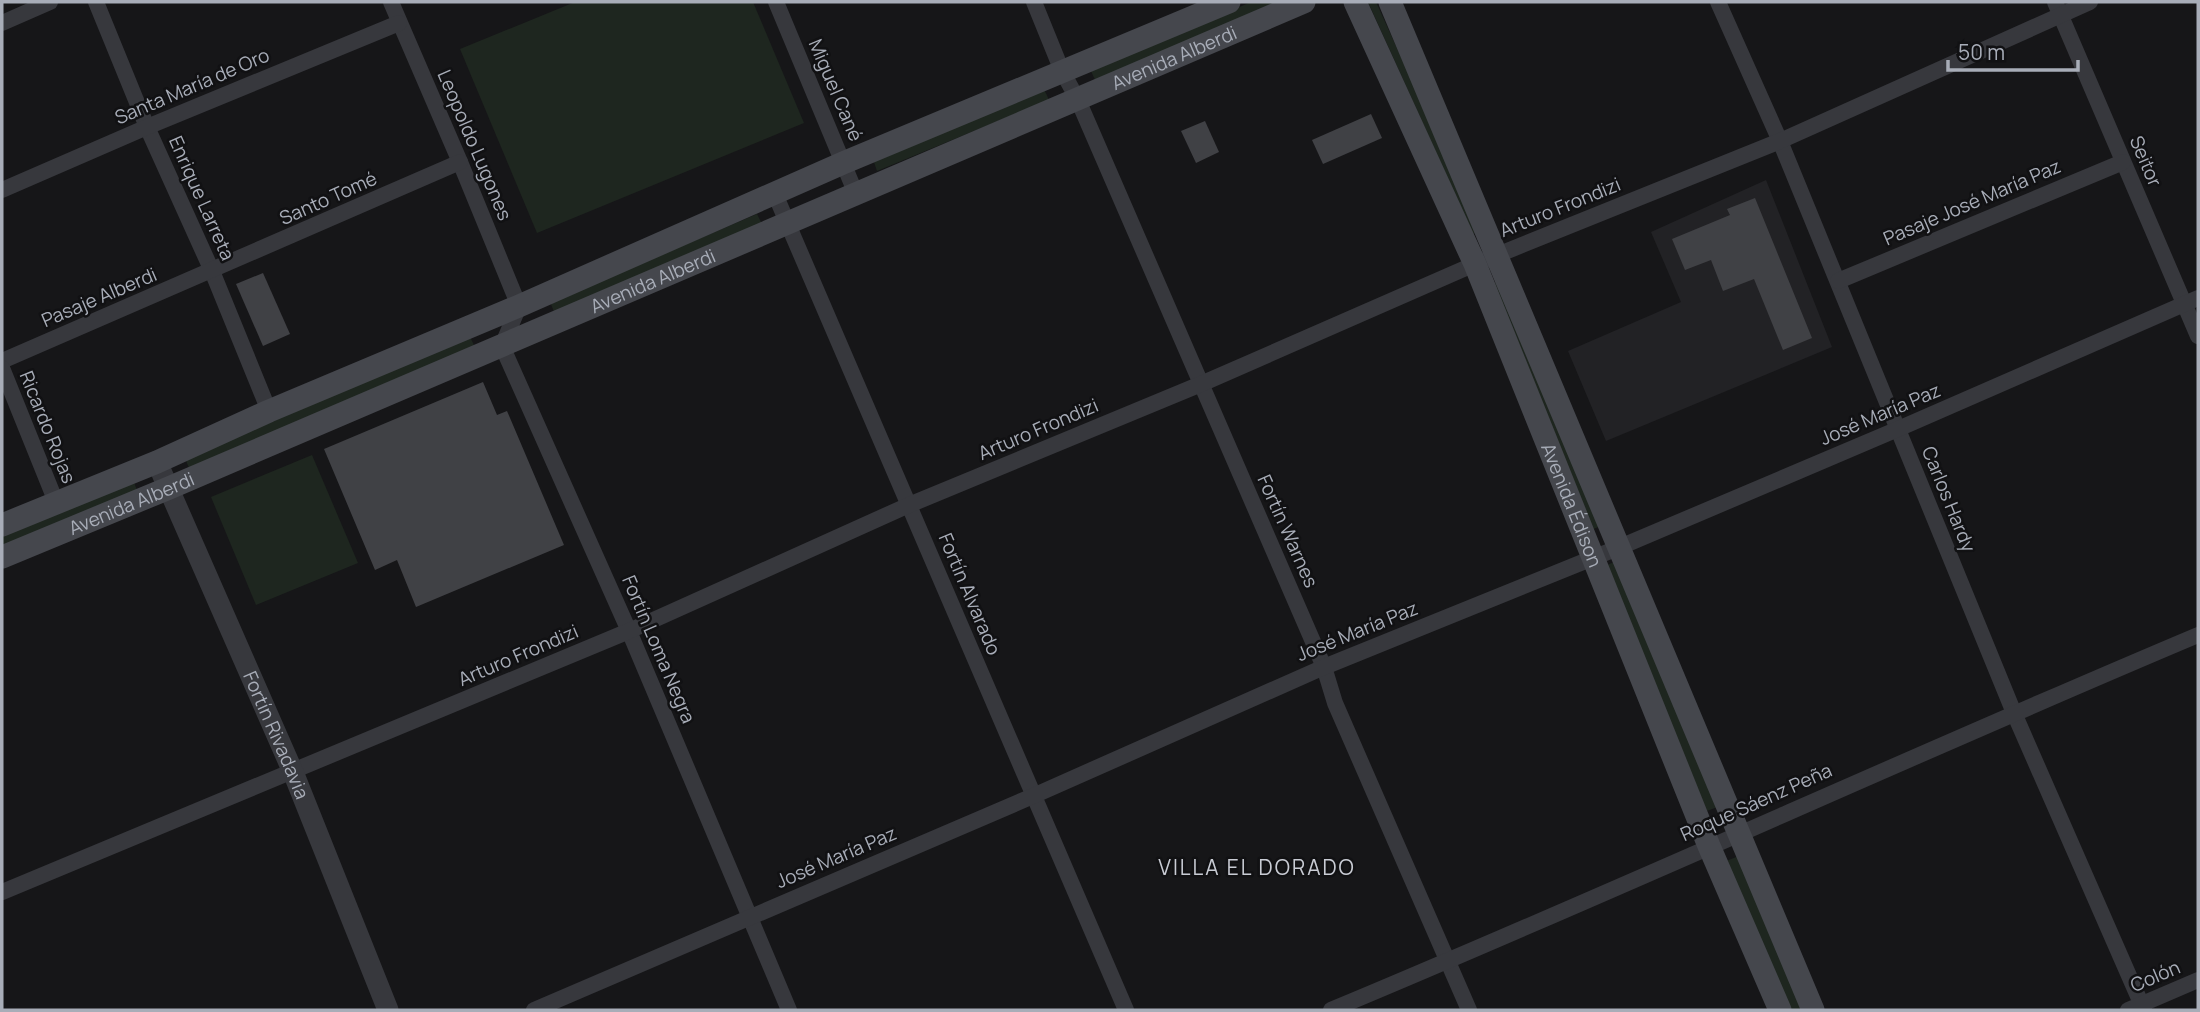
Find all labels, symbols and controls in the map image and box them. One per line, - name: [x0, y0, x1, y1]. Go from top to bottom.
- street label: Avenida Alberdi: [1107, 19, 1241, 96]
- scale bar: [1948, 28, 2078, 72]
- street label: Miguel Cané: [803, 35, 869, 145]
- text: 50 m: [1958, 38, 2005, 66]
- street label: Santa María de Oro: [111, 42, 273, 130]
- street label: Leopoldo Lugones: [432, 66, 518, 224]
- street label: Enrique Larreta: [163, 132, 241, 264]
- street label: Seitor: [2124, 132, 2168, 190]
- street label: Pasaje José María Paz: [1879, 153, 2065, 251]
- street label: Santo Tomé: [275, 165, 381, 231]
- street label: Arturo Frondizi: [1496, 171, 1624, 243]
- street label: Avenida Alberdi: [586, 243, 720, 319]
- street label: Pasaje Alberdi: [37, 261, 161, 333]
- street label: Ricardo Rojas: [14, 367, 82, 487]
- street label: José María Paz: [1816, 377, 1944, 451]
- street label: Arturo Frondizi: [974, 392, 1102, 466]
- street label: Avenida Édison: [1535, 439, 1609, 571]
- street label: Carlos Hardy: [1916, 442, 1982, 556]
- street label: Avenida Alberdi: [65, 466, 198, 541]
- street label: Fortín Warnes: [1251, 470, 1325, 592]
- street label: Fortín Alvarado: [933, 529, 1007, 659]
- street label: Fortín Loma Negra: [616, 571, 702, 727]
- street label: José María Paz: [1292, 595, 1422, 667]
- street label: Arturo Frondizi: [454, 618, 582, 692]
- street label: Fortín Rivadavia: [237, 667, 315, 803]
- street label: Roque Sáenz Peña: [1676, 757, 1836, 847]
- street label: José María Paz: [772, 820, 900, 894]
- district label: VILLA EL DORADO: [1158, 853, 1356, 881]
- street label: Colón: [2126, 954, 2184, 998]

